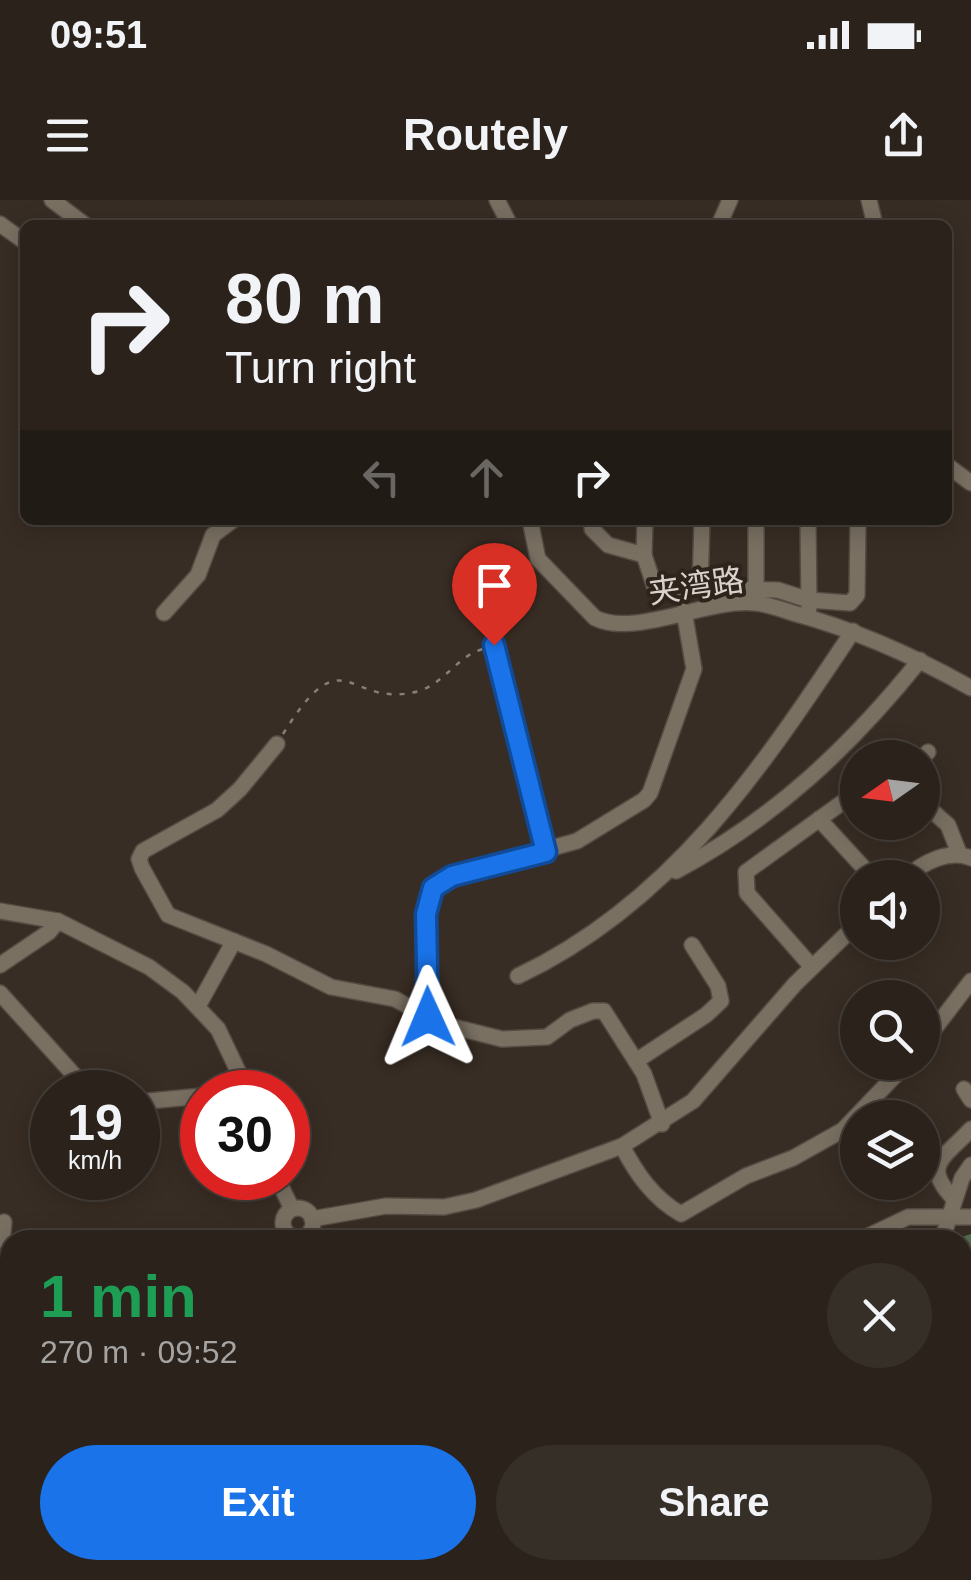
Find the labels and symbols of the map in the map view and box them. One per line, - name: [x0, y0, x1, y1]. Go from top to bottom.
- pin: [452, 543, 537, 646]
- street label: 夹湾路: [646, 561, 746, 611]
- north arrow: [840, 740, 940, 840]
- position arrow: [376, 965, 480, 1069]
- speed limit sign: 30: [180, 1070, 310, 1200]

